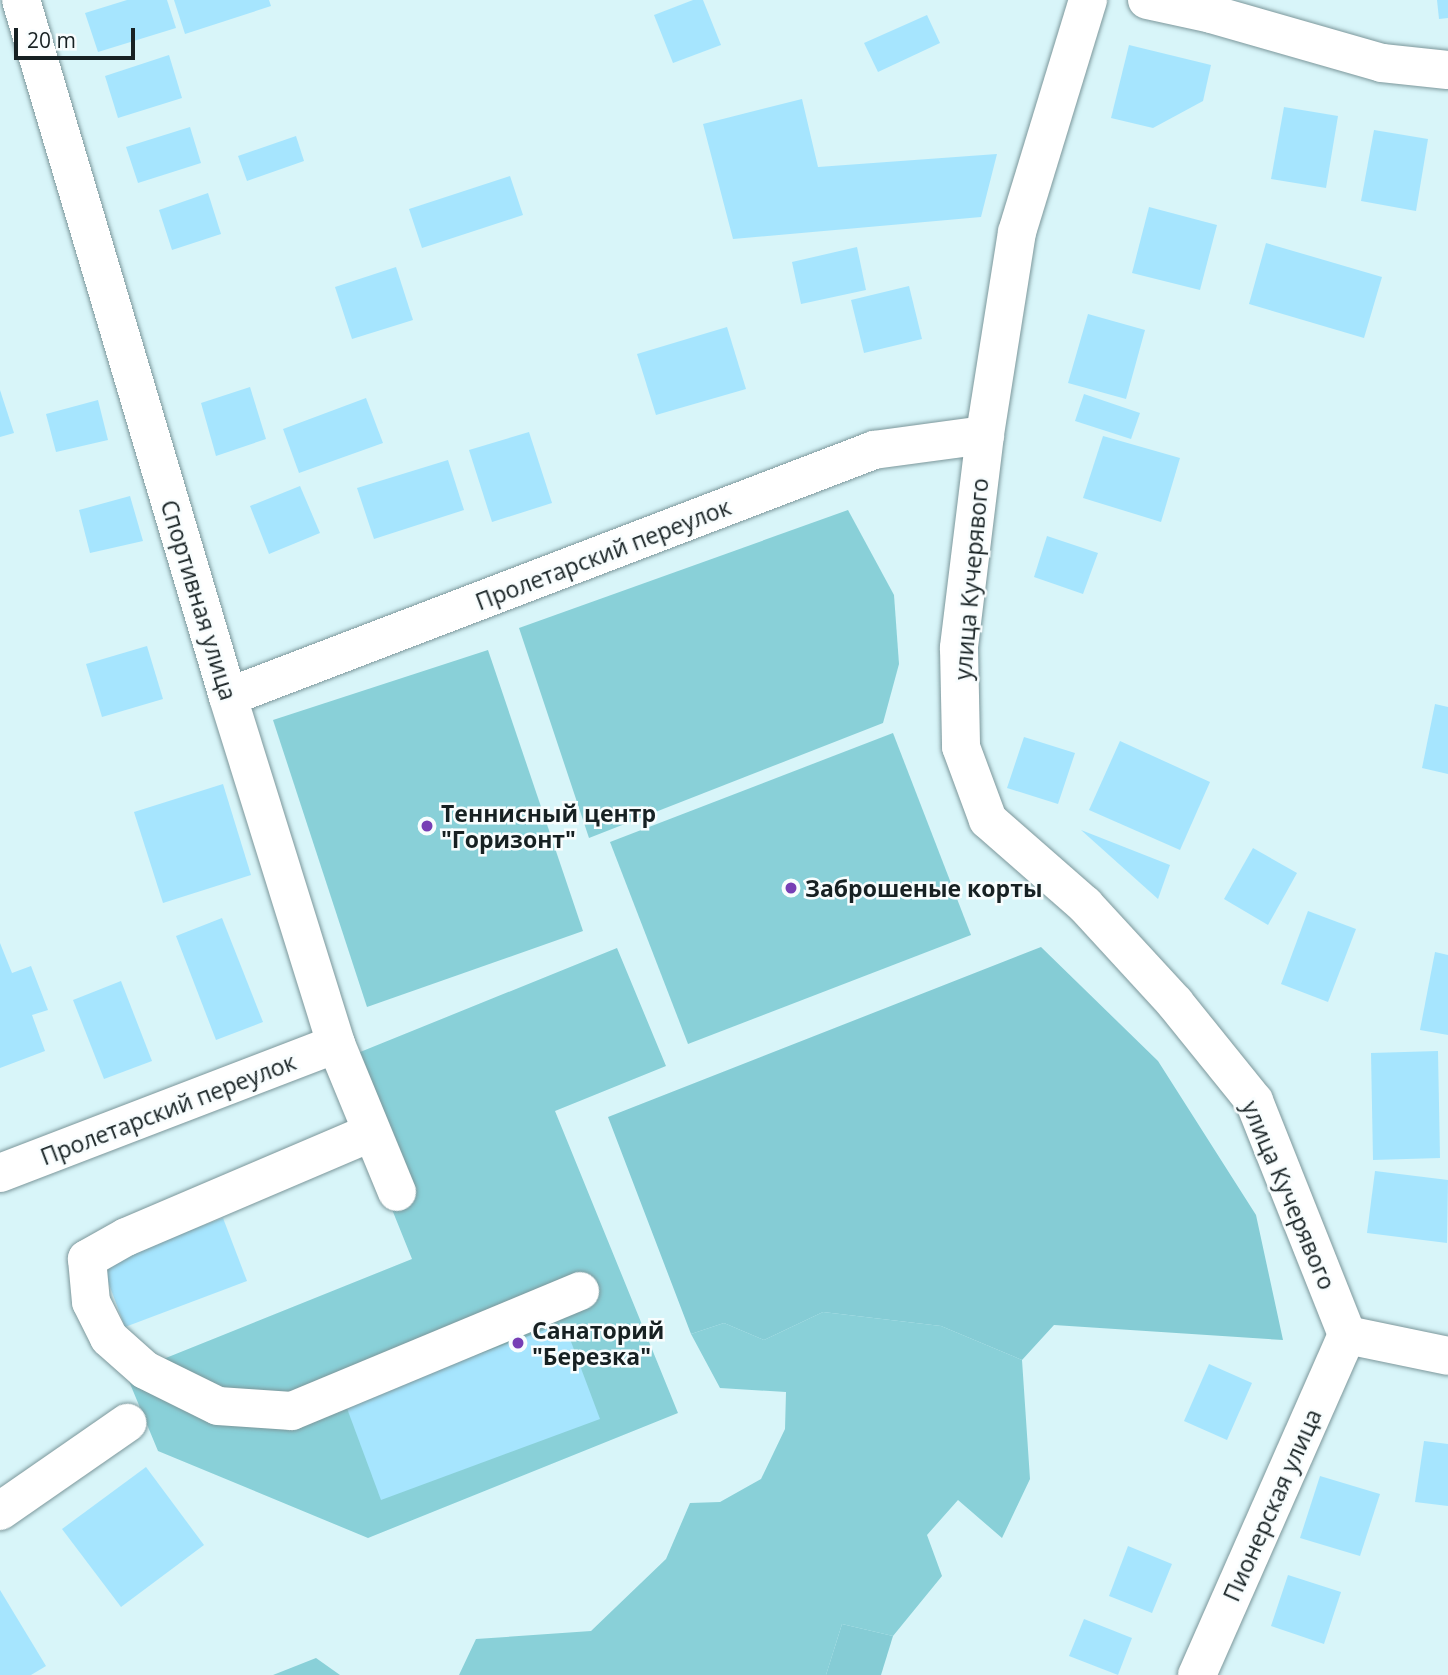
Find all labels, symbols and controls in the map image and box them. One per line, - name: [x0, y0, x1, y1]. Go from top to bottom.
- scale bar: [18, 14, 138, 58]
- text: 20 m: [27, 26, 76, 54]
- street label: улица Кучерявого: [948, 477, 994, 681]
- street label: Пролетарский переулок: [472, 493, 734, 615]
- street label: Спортивная улица: [155, 497, 243, 703]
- place label: Теннисный центр "Горизонт": [441, 799, 656, 853]
- marker: Теннисный центр "Горизонт": [419, 818, 435, 834]
- place label: Заброшеные корты: [805, 874, 1042, 902]
- marker: Заброшеные корты: [783, 880, 799, 896]
- street label: Пролетарский переулок: [37, 1048, 299, 1170]
- street label: улица Кучерявого: [1237, 1096, 1341, 1294]
- place label: Санаторий "Березка": [532, 1316, 664, 1370]
- marker: Санаторий "Березка": [510, 1335, 526, 1351]
- street label: Пионерская улица: [1217, 1405, 1327, 1605]

